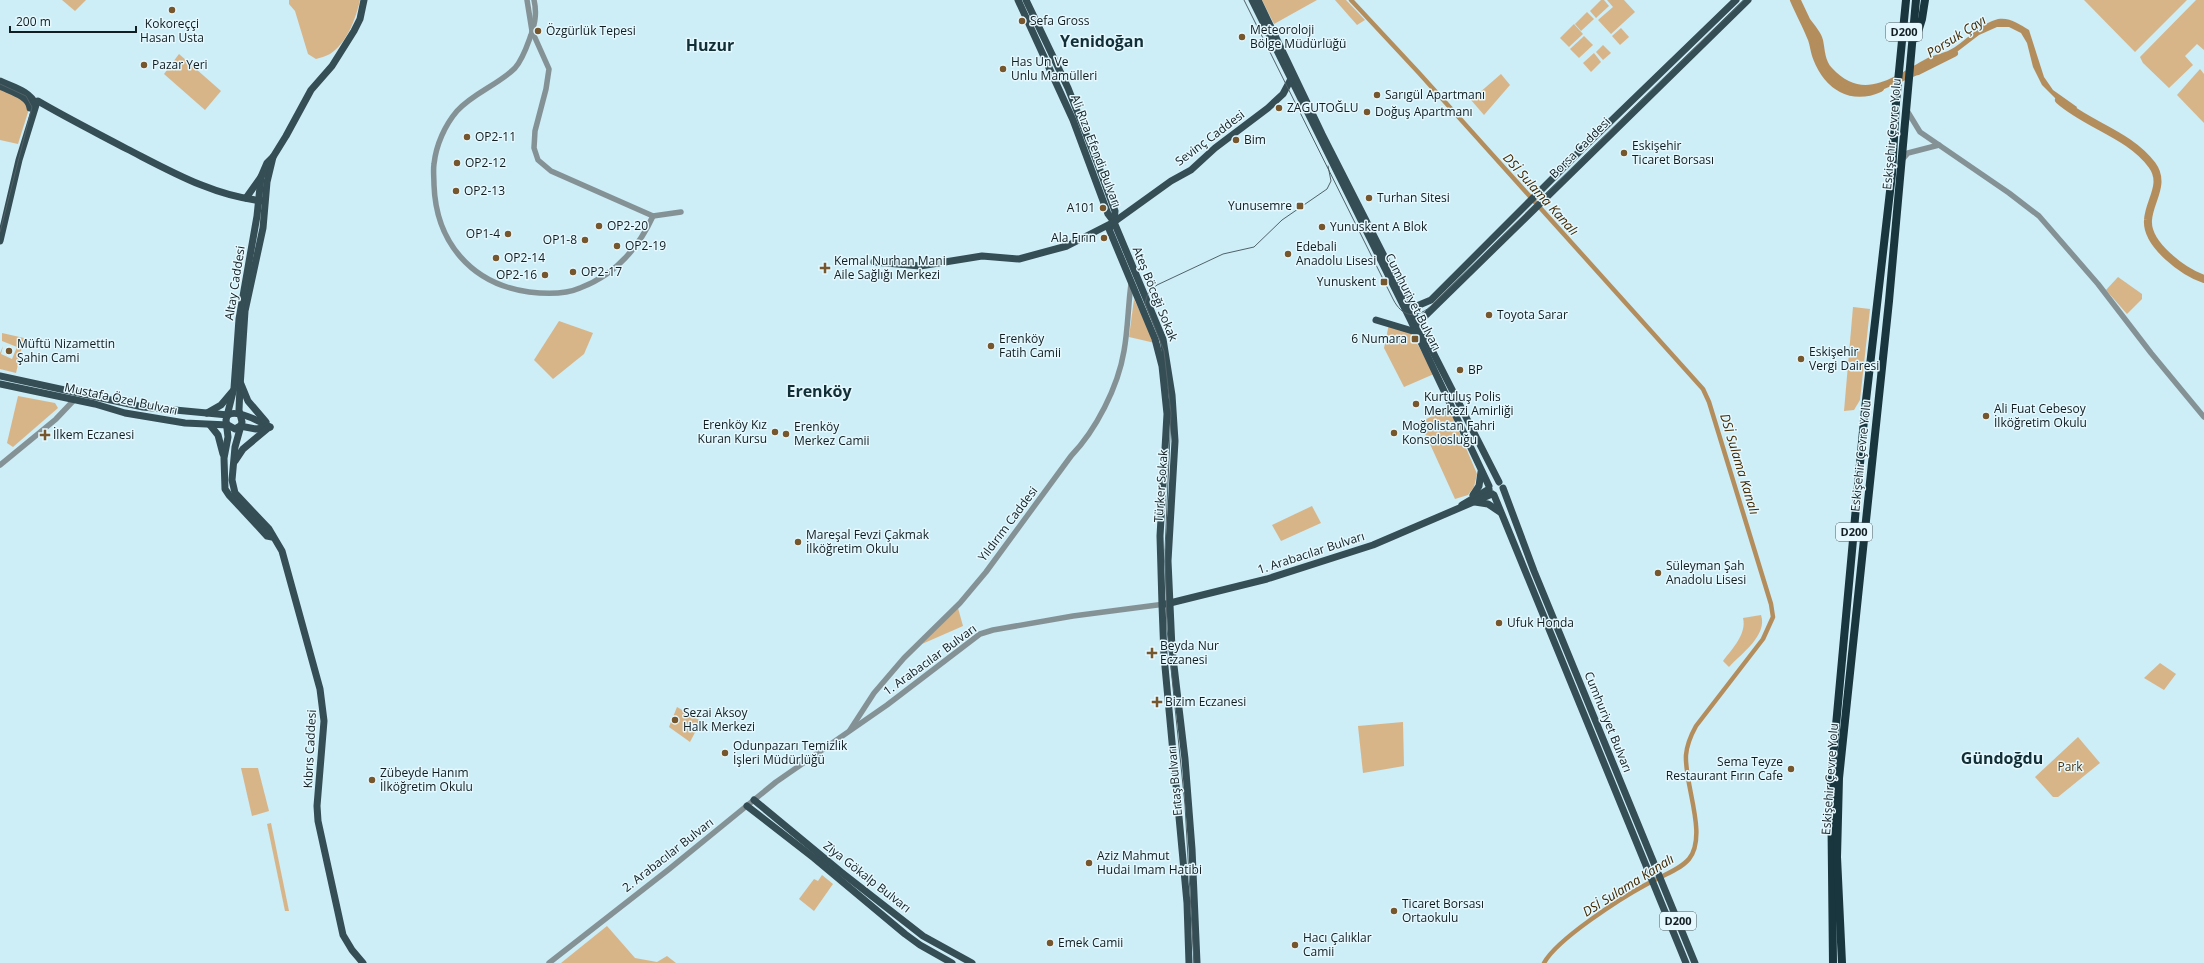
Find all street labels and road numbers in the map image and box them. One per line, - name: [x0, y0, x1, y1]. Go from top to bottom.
- road number: D200: [1886, 23, 1922, 41]
- street label: Eskişehir Çevre Yolu: [1878, 77, 1905, 190]
- street label: Ali Rıza Efendi Bulvarı: [1067, 92, 1126, 210]
- street label: Sevinç Caddesi: [1171, 106, 1248, 169]
- street label: Borsa Caddesi: [1545, 113, 1614, 182]
- street label: Ateş Böceği Sokak: [1129, 244, 1182, 344]
- street label: Altay Caddesi: [220, 245, 249, 321]
- street label: Cumhuriyet Bulvarı: [1381, 250, 1445, 354]
- street label: Mustafa Özel Bulvarı: [63, 378, 179, 419]
- street label: Eskişehir Çevre Yolu: [1846, 399, 1875, 513]
- street label: Türker Sokak: [1149, 448, 1172, 523]
- street label: Yıldırım Caddesi: [974, 483, 1041, 565]
- road number: D200: [1836, 523, 1872, 541]
- street label: 1. Arabacılar Bulvarı: [1255, 527, 1367, 578]
- street label: 1. Arabacılar Bulvarı: [880, 620, 980, 699]
- street label: Cumhuriyet Bulvarı: [1580, 669, 1636, 775]
- street label: Kıbrıs Caddesi: [299, 709, 320, 789]
- street label: Eskişehir Çevre Yolu: [1817, 723, 1842, 835]
- street label: Ertaş Bulvarı: [1163, 745, 1186, 817]
- street label: 2. Arabacılar Bulvarı: [619, 814, 717, 896]
- street label: Ziya Gökalp Bulvarı: [820, 837, 915, 916]
- road number: D200: [1660, 912, 1696, 930]

